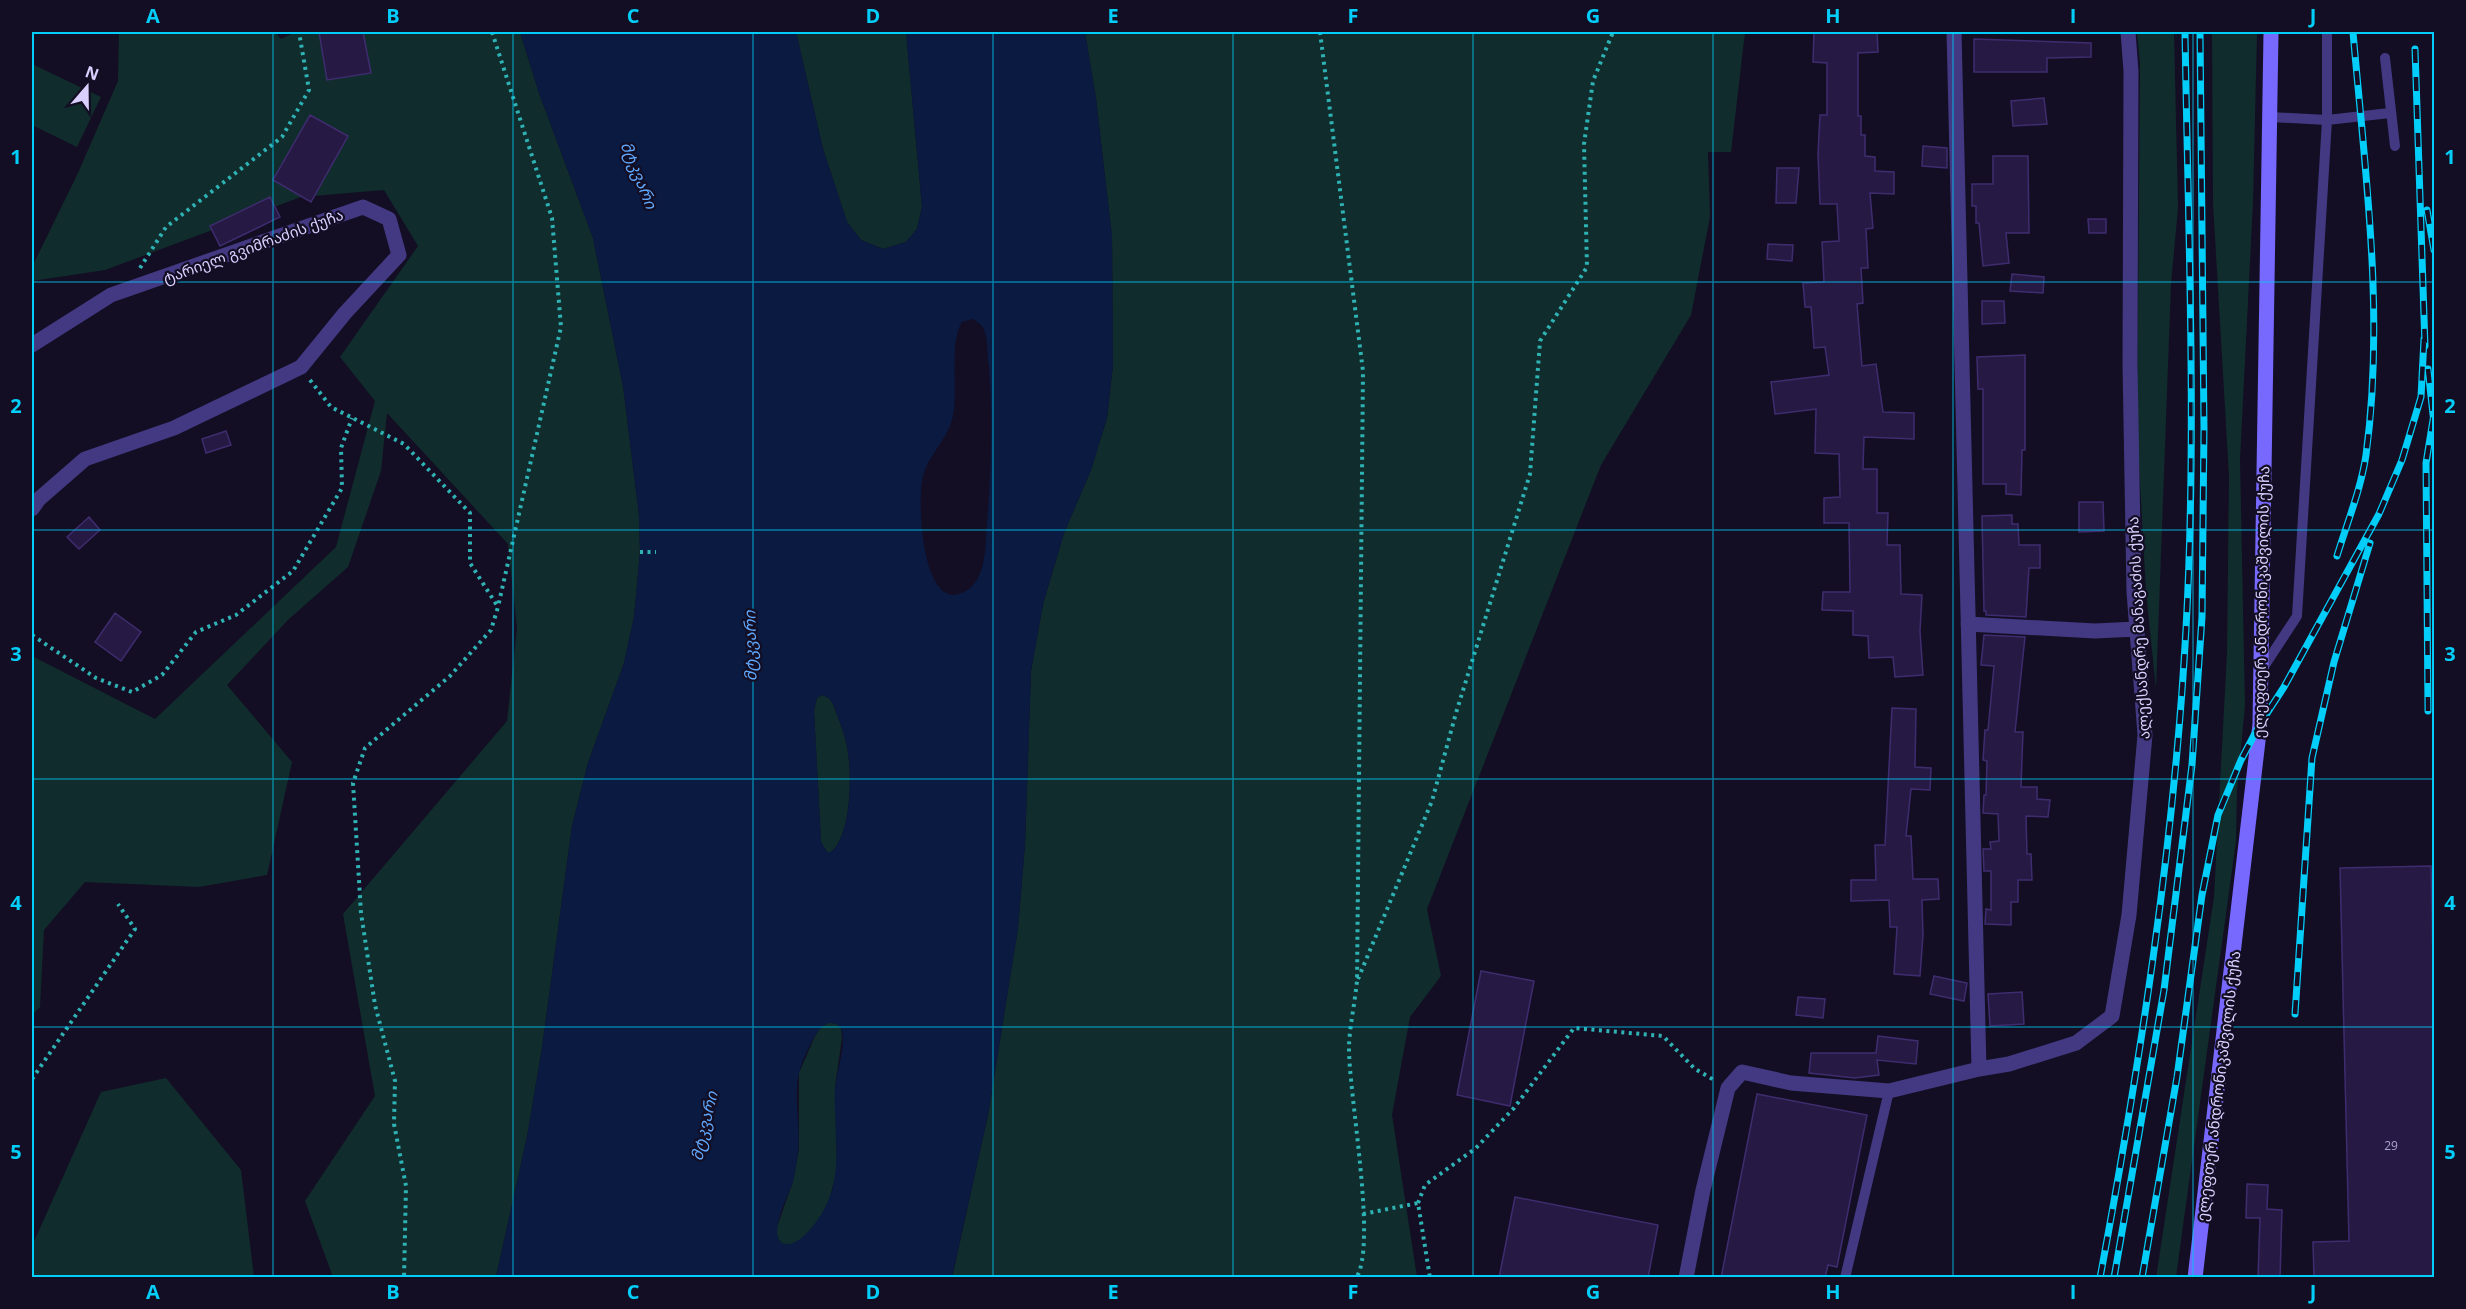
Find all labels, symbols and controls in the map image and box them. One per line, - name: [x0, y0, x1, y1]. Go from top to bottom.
- text: A: [146, 2, 160, 29]
- text: B: [386, 2, 400, 29]
- text: C: [627, 2, 640, 29]
- text: D: [866, 2, 880, 29]
- text: E: [1107, 2, 1119, 29]
- text: F: [1348, 2, 1358, 29]
- text: G: [1586, 2, 1600, 29]
- text: H: [1825, 2, 1841, 29]
- text: I: [2070, 2, 2076, 29]
- text: J: [2308, 2, 2316, 29]
- north arrow: [57, 57, 117, 117]
- text: N: [82, 60, 102, 85]
- water label: მტკვარი: [616, 138, 663, 213]
- text: 1: [10, 143, 22, 170]
- text: 1: [2444, 143, 2456, 170]
- street label: ტარიელ გვიმრაძის ქუჩა: [160, 204, 346, 288]
- text: 2: [10, 392, 22, 419]
- text: 2: [2444, 392, 2456, 419]
- street label: ელეფთერ ანდრონიკაშვილის ქუჩა: [2249, 466, 2273, 738]
- street label: ალექსანდრე მანაგაძის ქუჩა: [2122, 516, 2154, 740]
- water label: მტკვარი: [738, 610, 762, 682]
- text: 3: [10, 640, 22, 667]
- text: 3: [2444, 640, 2456, 667]
- text: 4: [10, 889, 22, 916]
- text: 4: [2444, 889, 2456, 916]
- street label: ელეფთერ ანდრონიკაშვილის ქუჩა: [2191, 950, 2245, 1222]
- water label: მტკვარი: [685, 1088, 723, 1163]
- house number: 29: [2384, 1137, 2398, 1154]
- text: 5: [10, 1138, 22, 1165]
- text: 5: [2444, 1138, 2456, 1165]
- text: A: [146, 1278, 160, 1305]
- text: B: [386, 1278, 400, 1305]
- text: C: [627, 1278, 640, 1305]
- text: D: [866, 1278, 880, 1305]
- text: E: [1107, 1278, 1119, 1305]
- text: F: [1348, 1278, 1358, 1305]
- text: G: [1586, 1278, 1600, 1305]
- text: H: [1825, 1278, 1841, 1305]
- text: I: [2070, 1278, 2076, 1305]
- text: J: [2308, 1278, 2316, 1305]

